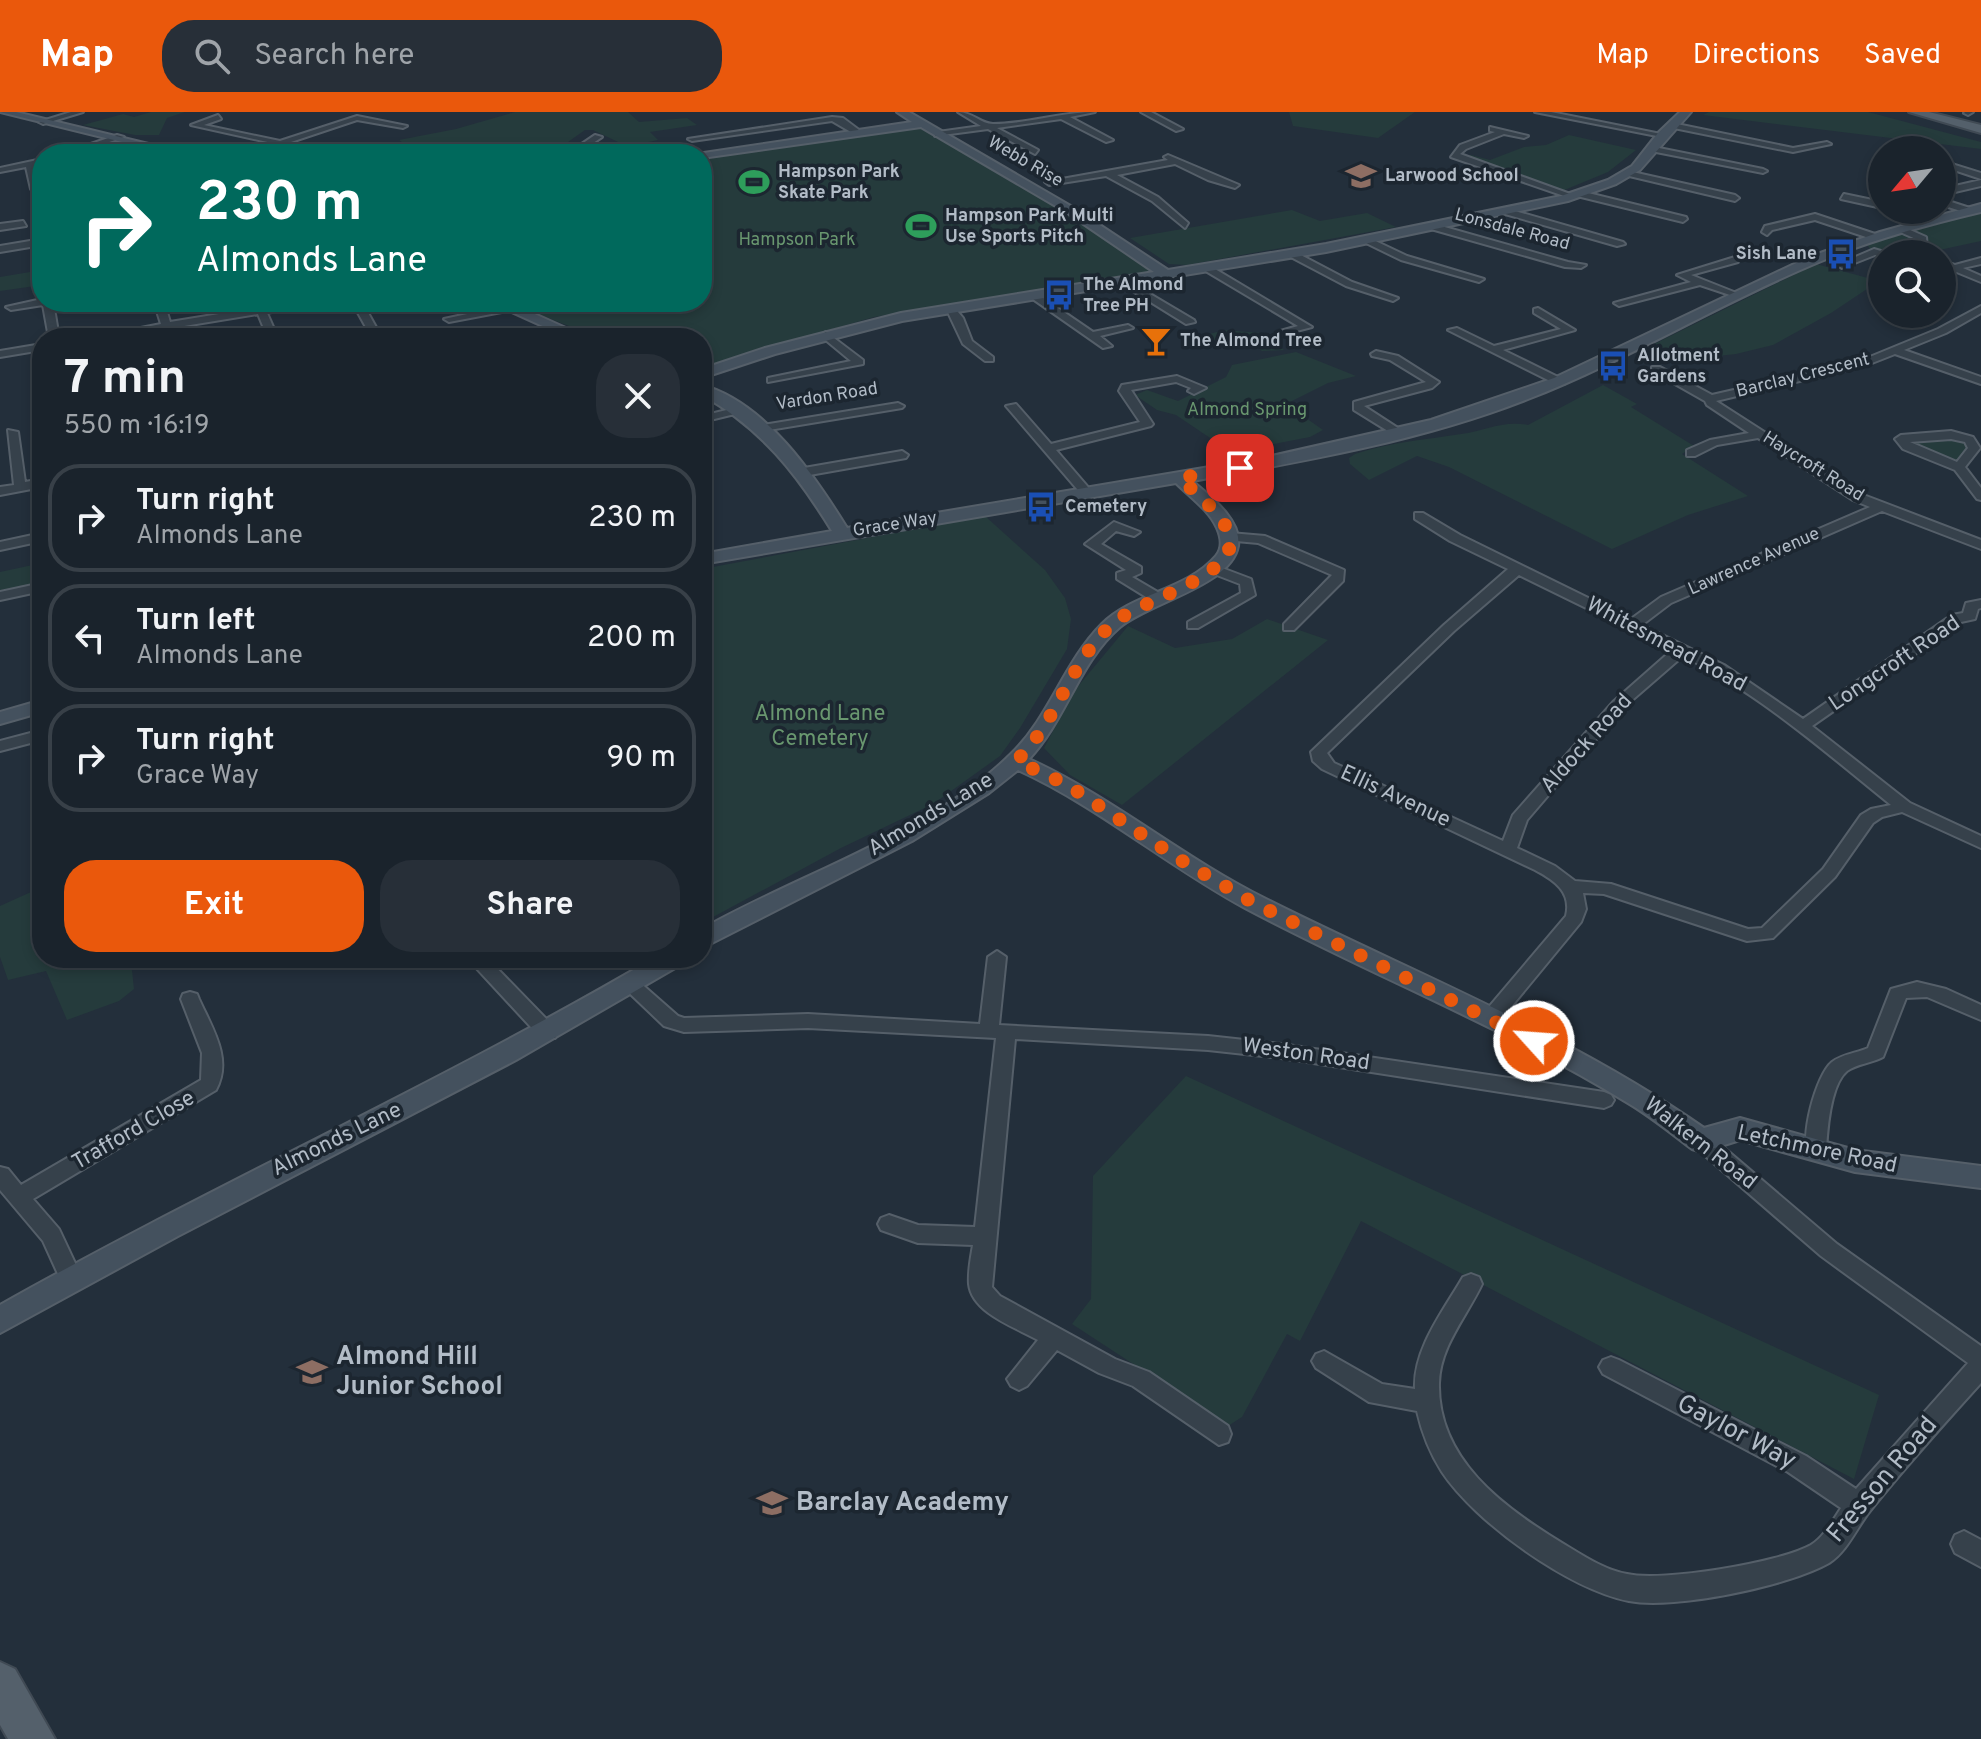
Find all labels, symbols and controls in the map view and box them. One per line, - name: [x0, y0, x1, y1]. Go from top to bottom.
- search box: [162, 20, 722, 92]
- text: Map: [40, 32, 114, 81]
- icon: search: [190, 34, 234, 78]
- text: Search here: [254, 38, 414, 75]
- text: Map: [1596, 38, 1649, 74]
- text: Directions: [1693, 38, 1820, 74]
- text: Saved: [1864, 38, 1941, 74]
- street label: Webb Rise: [983, 131, 1067, 193]
- north arrow: [1868, 136, 1956, 224]
- map controls: [1868, 136, 1956, 328]
- school or university icon: Larwood School: [1344, 159, 1378, 193]
- place label: Hampson Park Skate Park: [778, 161, 900, 205]
- sports icon: Hampson Park Skate Park: [737, 165, 771, 199]
- place label: Larwood School: [1385, 165, 1519, 188]
- text: 230 m: [196, 170, 363, 240]
- icon: right: [64, 176, 168, 280]
- street label: Lonsdale Road: [1452, 204, 1572, 256]
- place label: Hampson Park Multi Use Sports Pitch: [945, 205, 1114, 249]
- sports icon: Hampson Park Multi Use Sports Pitch: [904, 209, 938, 243]
- park label: Hampson Park: [739, 229, 855, 252]
- bus stop icon: Sish Lane: [1824, 237, 1858, 271]
- text: Almonds Lane: [196, 239, 427, 285]
- button: search: [1868, 240, 1956, 328]
- place label: Sish Lane: [1736, 243, 1817, 266]
- place label: The Almond Tree PH: [1083, 274, 1184, 318]
- bus stop icon: The Almond Tree PH: [1042, 278, 1076, 312]
- bar icon: The Almond Tree: [1139, 324, 1173, 358]
- place label: The Almond Tree: [1180, 330, 1322, 353]
- place label: Allotment Gardens: [1637, 345, 1720, 389]
- street label: Barclay Crescent: [1734, 348, 1872, 404]
- bus stop icon: Allotment Gardens: [1596, 349, 1630, 383]
- text: 7 min: [64, 350, 186, 410]
- button: close: [596, 354, 680, 438]
- street label: Vardon Road: [774, 378, 880, 416]
- park label: Almond Spring: [1187, 399, 1307, 422]
- text: 550 m · 16:19: [64, 410, 210, 443]
- street label: Haycroft Road: [1758, 427, 1868, 507]
- pin: [1206, 434, 1274, 502]
- icon: arrive: [1218, 446, 1262, 490]
- text: Turn right: [136, 483, 274, 520]
- bus stop icon: Cemetery: [1024, 490, 1058, 524]
- icon: right: [68, 496, 112, 540]
- place label: Cemetery: [1065, 496, 1147, 519]
- text: 230 m: [588, 500, 676, 537]
- street label: Grace Way: [851, 507, 939, 543]
- text: Almonds Lane: [136, 520, 303, 553]
- street label: Lawrence Avenue: [1685, 523, 1823, 601]
- street label: Whitesmead Road: [1581, 591, 1751, 699]
- text: Turn left: [136, 603, 256, 640]
- street label: Longcroft Road: [1824, 610, 1966, 718]
- icon: left: [68, 616, 112, 660]
- text: 200 m: [587, 620, 676, 657]
- text: Almonds Lane: [136, 640, 303, 673]
- street label: Aldock Road: [1535, 689, 1639, 799]
- park label: Almond Lane Cemetery: [755, 701, 885, 753]
- text: Turn right: [136, 723, 274, 760]
- icon: right: [68, 736, 112, 780]
- text: 90 m: [607, 740, 676, 777]
- text: Grace Way: [136, 760, 259, 793]
- street label: Ellis Avenue: [1336, 760, 1454, 834]
- street label: Almonds Lane: [864, 767, 998, 863]
- button: Exit: [64, 860, 364, 952]
- button: Share: [380, 860, 680, 952]
- position arrow: [1492, 999, 1576, 1083]
- street label: Weston Road: [1240, 1033, 1372, 1077]
- street label: Trafford Close: [68, 1085, 200, 1177]
- street label: Walkern Road: [1638, 1092, 1762, 1196]
- street label: Almonds Lane: [268, 1097, 406, 1183]
- street label: Letchmore Road: [1735, 1120, 1899, 1180]
- place label: Almond Hill Junior School: [336, 1341, 503, 1404]
- school or university icon: Almond Hill Junior School: [295, 1355, 329, 1389]
- street label: Gaylor Way: [1671, 1388, 1801, 1478]
- street label: Fresson Road: [1820, 1410, 1946, 1550]
- school or university icon: Barclay Academy: [755, 1486, 789, 1520]
- place label: Barclay Academy: [796, 1487, 1009, 1520]

